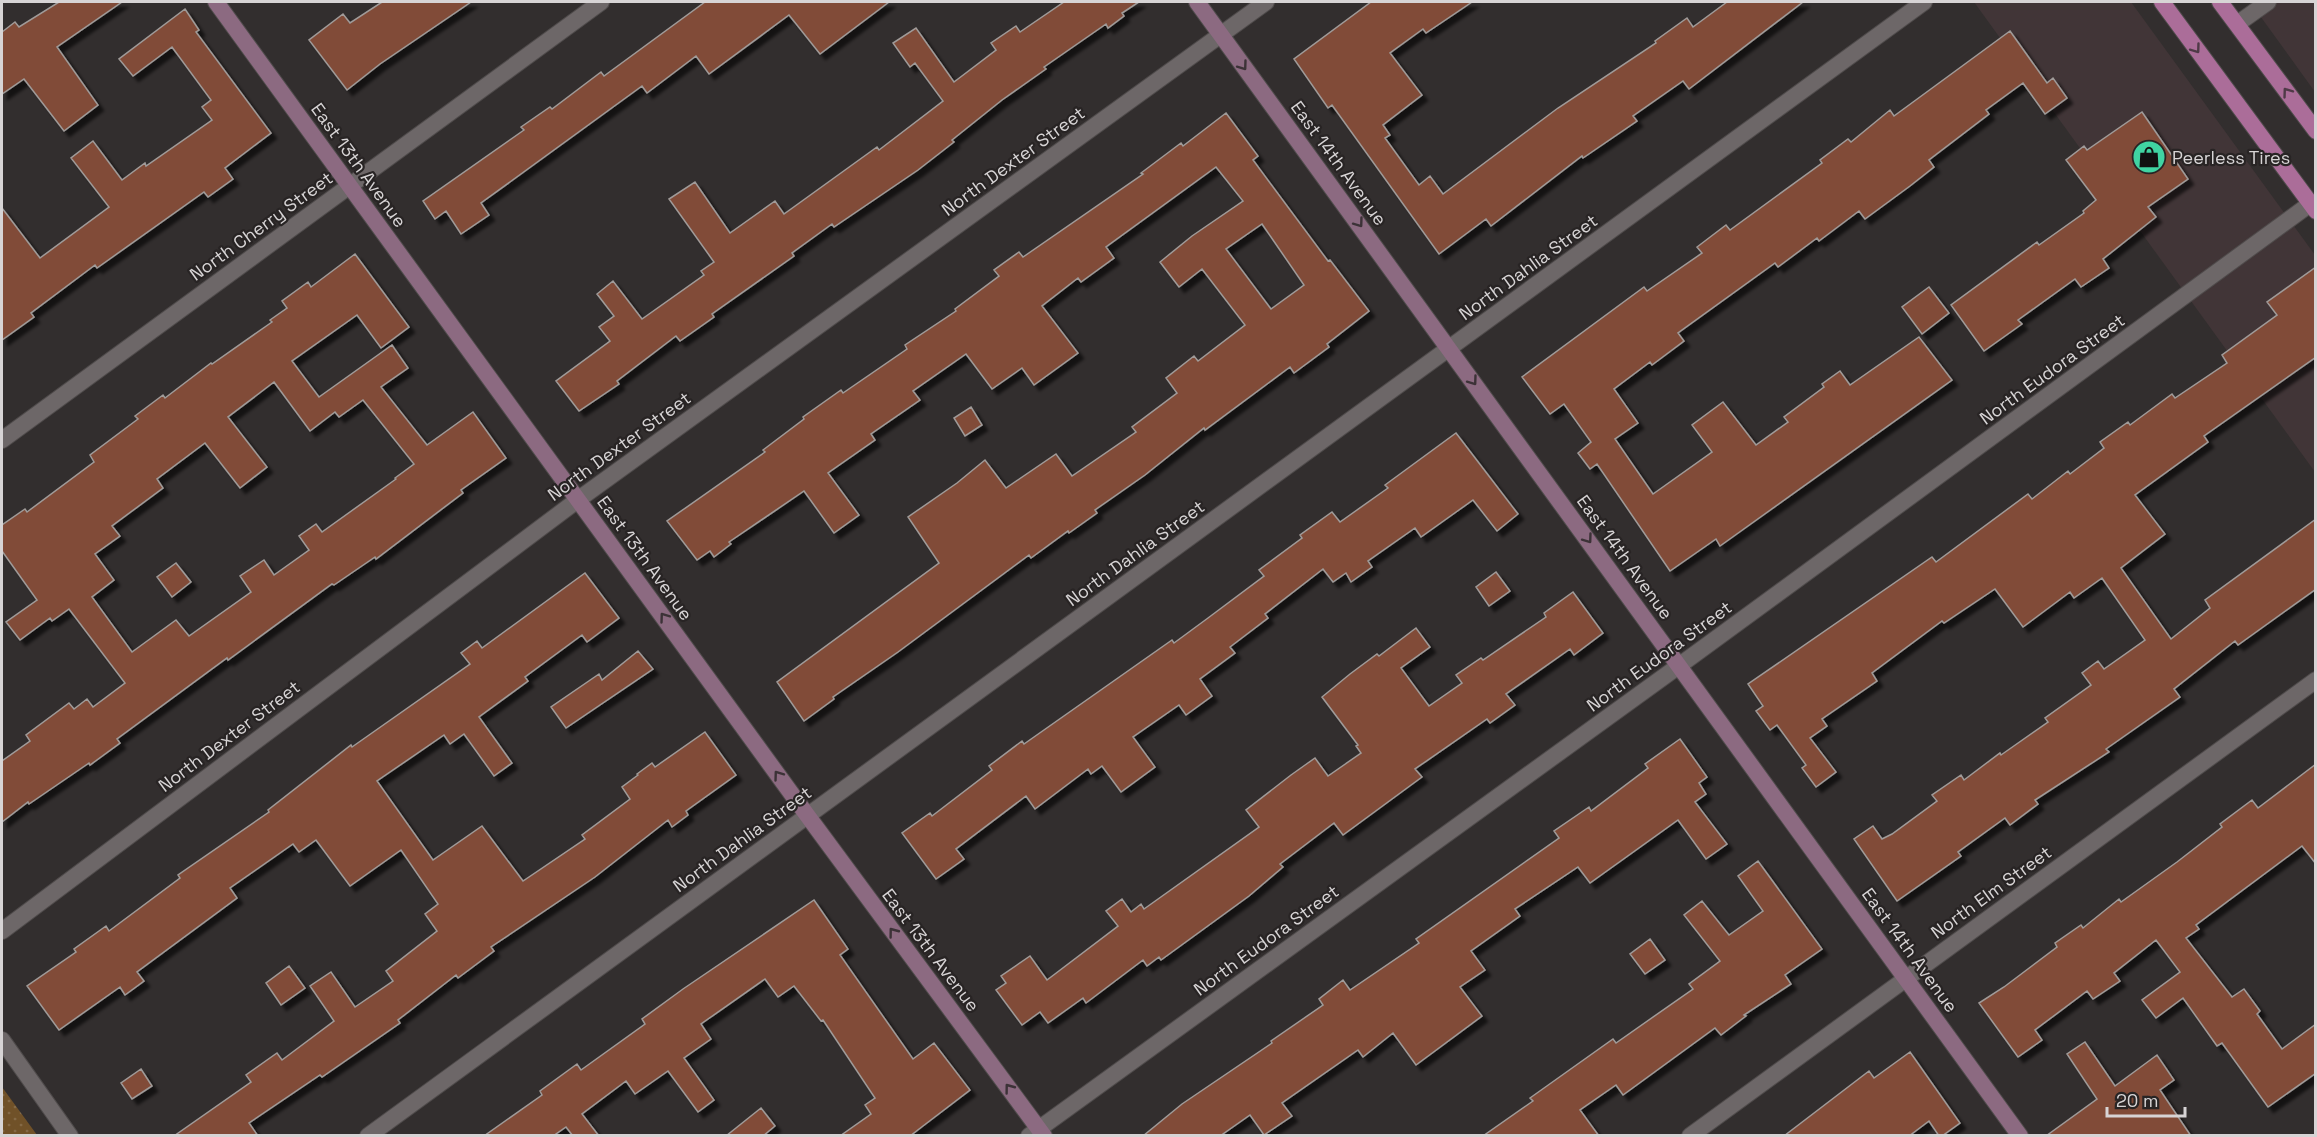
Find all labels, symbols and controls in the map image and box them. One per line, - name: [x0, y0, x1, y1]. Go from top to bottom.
- one-way arrow: [2189, 42, 2200, 53]
- one-way arrow: [1236, 59, 1247, 70]
- one-way arrow: [2283, 87, 2294, 98]
- street label: East 14th Avenue: [1286, 96, 1392, 230]
- street label: East 13th Avenue: [306, 98, 412, 232]
- street label: North Dexter Street: [937, 101, 1089, 221]
- shop icon: Peerless Tires: [2131, 139, 2167, 175]
- place label: Peerless Tires: [2172, 146, 2290, 169]
- street label: North Cherry Street: [185, 166, 337, 286]
- street label: North Dahlia Street: [1454, 209, 1602, 325]
- one-way arrow: [1351, 217, 1362, 228]
- street label: North Eudora Street: [1975, 309, 2129, 429]
- one-way arrow: [1466, 375, 1477, 386]
- street label: North Dexter Street: [543, 386, 695, 506]
- street label: East 14th Avenue: [1572, 490, 1678, 624]
- street label: East 13th Avenue: [592, 491, 698, 625]
- street label: North Dahlia Street: [1061, 495, 1209, 611]
- one-way arrow: [1580, 532, 1591, 543]
- street label: North Eudora Street: [1582, 596, 1736, 716]
- one-way arrow: [660, 612, 671, 623]
- street label: North Dexter Street: [154, 675, 304, 797]
- one-way arrow: [774, 770, 785, 781]
- street label: North Dahlia Street: [668, 781, 816, 897]
- street label: North Elm Street: [1926, 841, 2056, 943]
- street label: North Eudora Street: [1189, 880, 1343, 1000]
- street label: East 14th Avenue: [1857, 883, 1963, 1017]
- street label: East 13th Avenue: [877, 884, 985, 1016]
- one-way arrow: [890, 927, 901, 938]
- scale bar: [2107, 1080, 2185, 1118]
- one-way arrow: [1006, 1084, 1017, 1095]
- text: 20 m: [2116, 1089, 2159, 1112]

